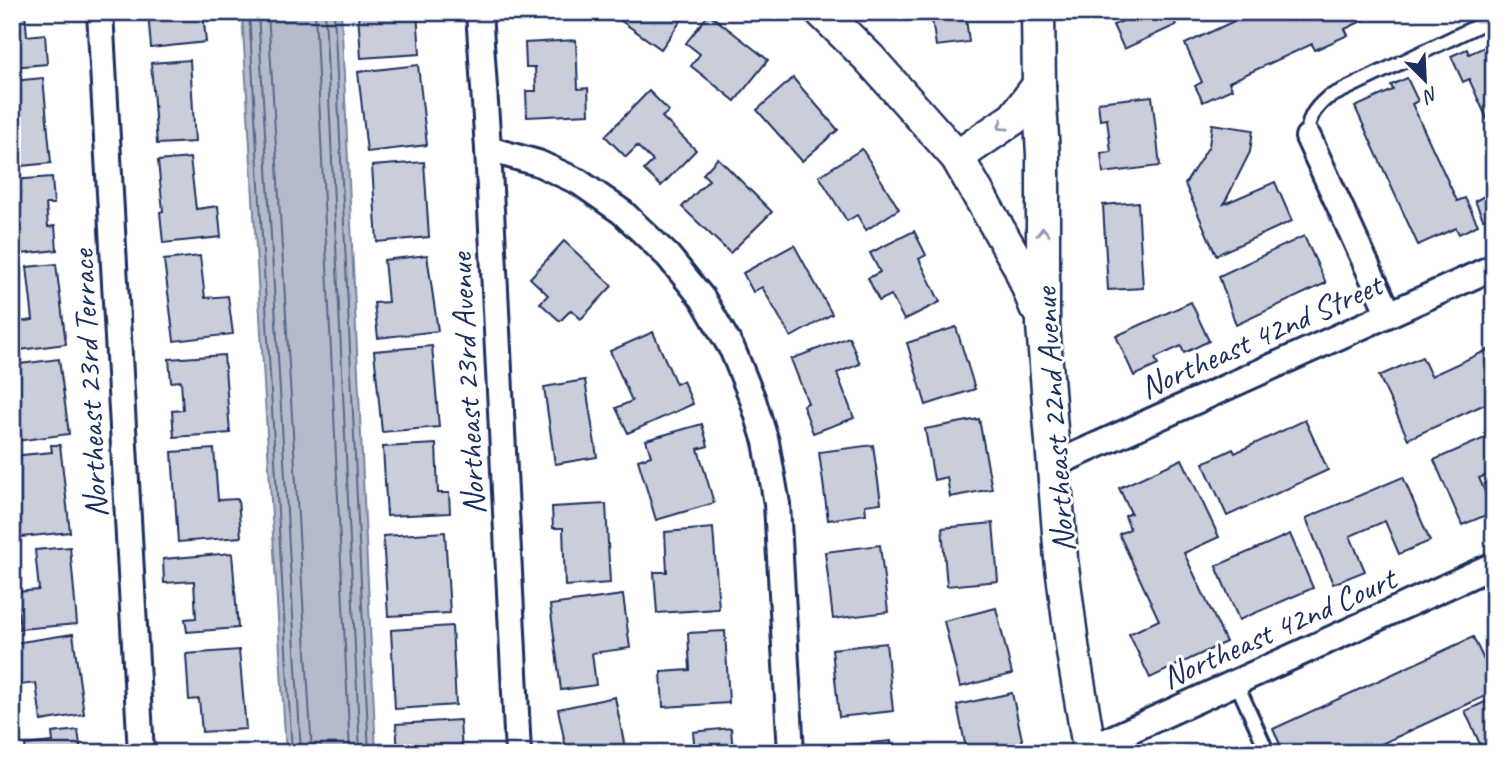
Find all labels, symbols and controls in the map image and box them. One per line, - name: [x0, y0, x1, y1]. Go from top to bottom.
- north arrow: [1390, 46, 1460, 116]
- text: N: [1418, 81, 1442, 109]
- one-way arrow: [997, 118, 1010, 130]
- one-way arrow: [1035, 226, 1051, 237]
- street label: Northeast 23rd Terrace: [61, 247, 117, 519]
- street label: Northeast 23rd Avenue: [439, 250, 495, 516]
- street label: Northeast 42nd Street: [1133, 263, 1391, 408]
- street label: Northeast 22nd Avenue: [1024, 284, 1084, 554]
- street label: Northeast 42nd Court: [1155, 556, 1405, 698]

